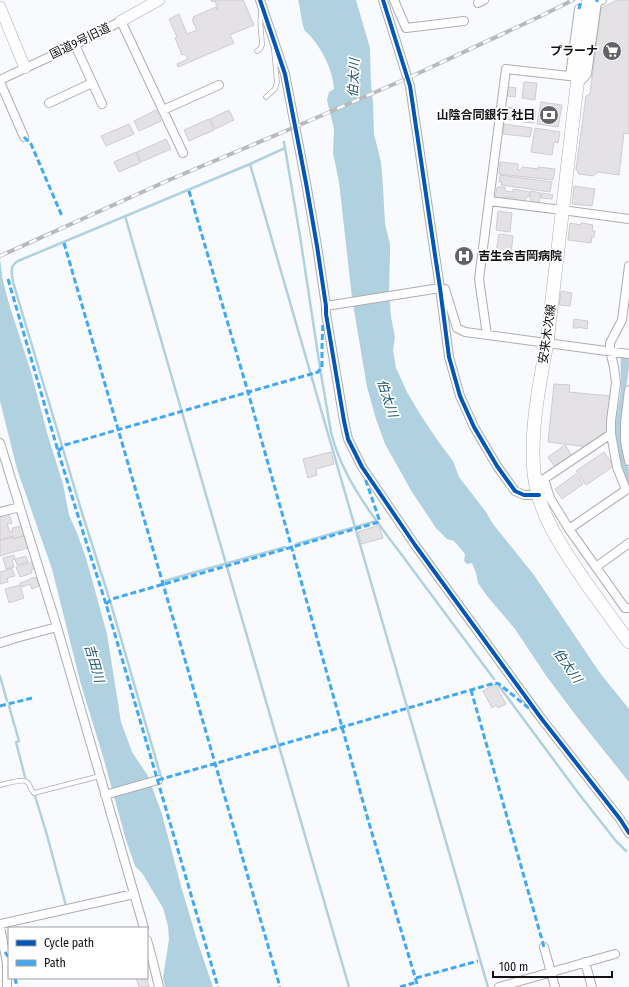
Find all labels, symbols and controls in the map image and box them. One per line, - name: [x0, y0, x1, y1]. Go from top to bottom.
- street label: 国道9号旧道: [47, 20, 113, 62]
- supermarket icon: プラーナ: [601, 40, 623, 62]
- place label: プラーナ: [550, 44, 598, 58]
- water label: 伯太川: [345, 56, 362, 98]
- bank icon: 山陰合同銀行 社日: [538, 104, 560, 126]
- place label: 山陰合同銀行 社日: [437, 108, 535, 122]
- hospital icon: 吉生会吉岡病院: [453, 245, 475, 267]
- place label: 吉生会吉岡病院: [478, 249, 562, 263]
- street label: 安来木次線: [536, 303, 558, 365]
- water label: 伯太川: [374, 377, 401, 421]
- water label: 吉田川: [82, 642, 108, 686]
- water label: 伯太川: [550, 645, 586, 687]
- legend: [8, 927, 148, 979]
- text: Cycle path: [44, 936, 94, 950]
- scale bar: [493, 953, 612, 979]
- text: Path: [44, 956, 66, 970]
- text: 100 m: [499, 960, 528, 974]

